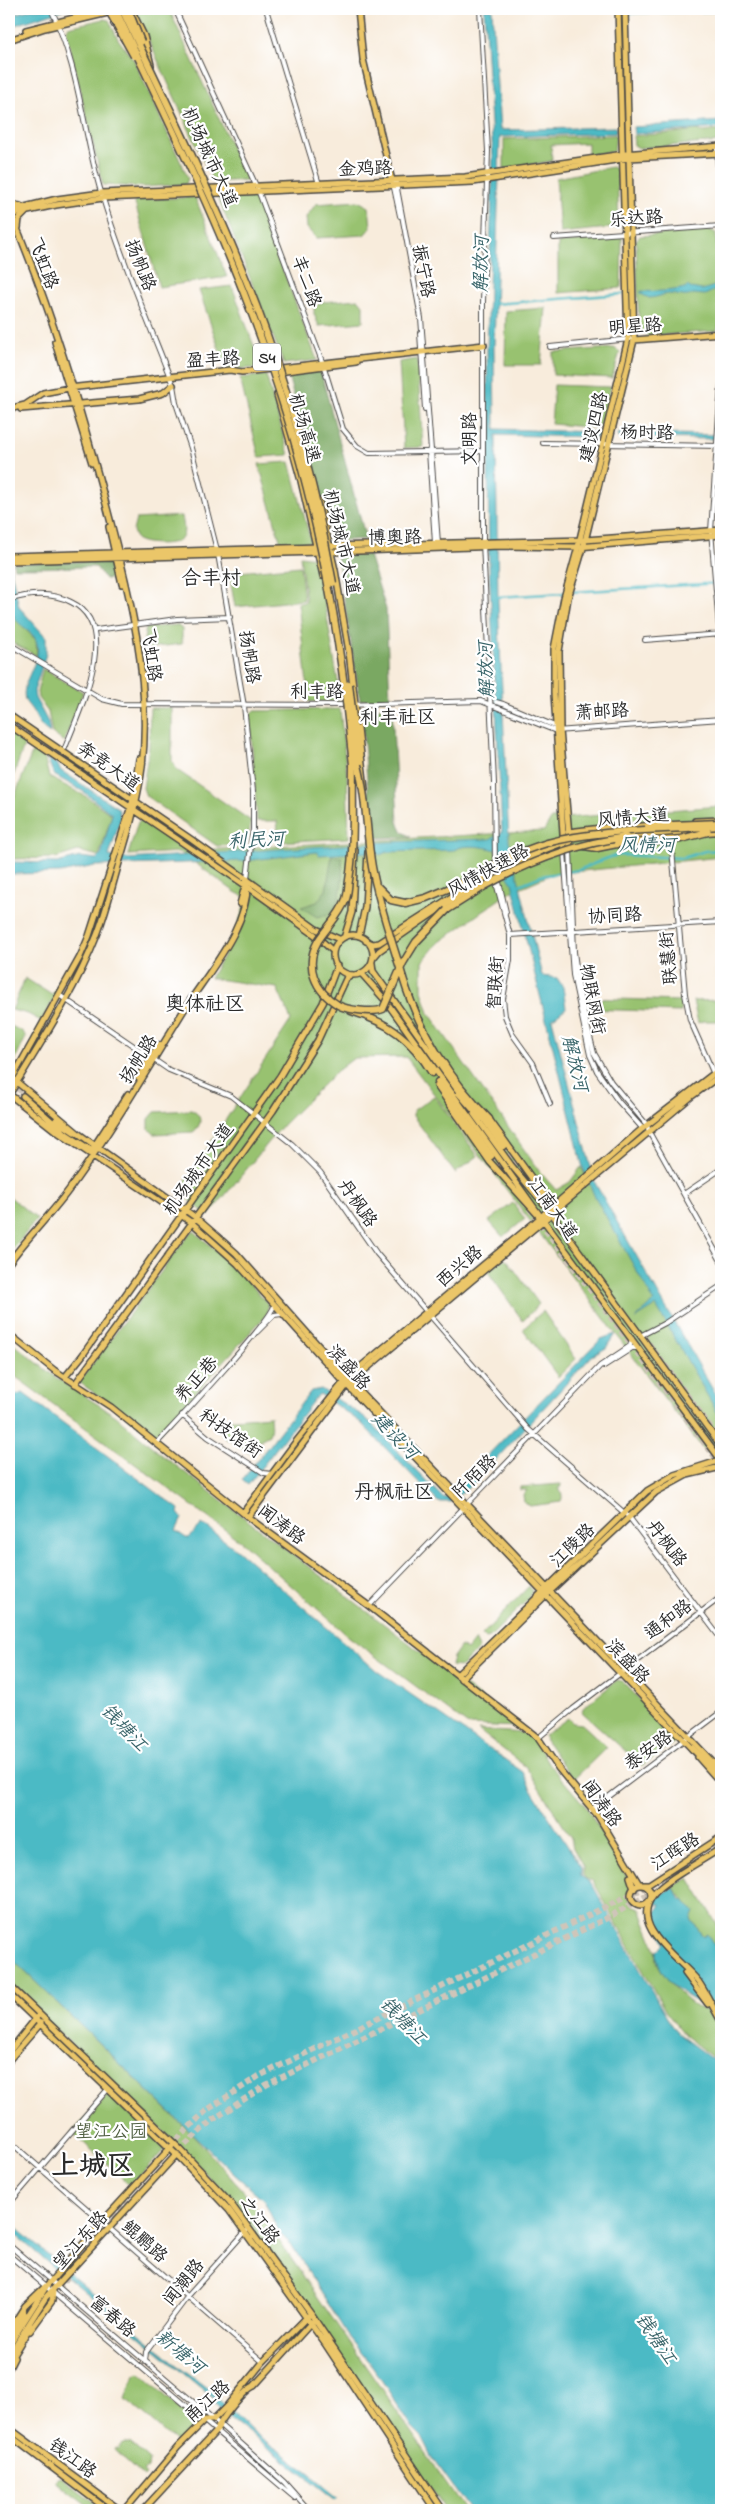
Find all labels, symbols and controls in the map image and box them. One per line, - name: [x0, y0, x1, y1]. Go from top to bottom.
- street label: 机场城市大道: [174, 103, 243, 212]
- street label: 金鸡路: [338, 156, 393, 184]
- street label: 乐达路: [608, 205, 664, 235]
- water label: 解放河: [469, 232, 497, 293]
- street label: 飞虹路: [21, 234, 64, 294]
- street label: 扬帆路: [117, 236, 161, 296]
- street label: 振宁路: [404, 242, 440, 300]
- street label: 丰二路: [284, 252, 327, 312]
- street label: 明星路: [607, 313, 663, 343]
- road number: S4: [253, 344, 281, 371]
- street label: 盈丰路: [185, 347, 241, 375]
- street label: 建设四路: [574, 389, 616, 465]
- street label: 机场高速: [281, 390, 325, 467]
- street label: 文明路: [458, 412, 484, 466]
- street label: 杨时路: [620, 421, 674, 447]
- street label: 机场城市大道: [315, 487, 365, 598]
- street label: 博奥路: [368, 526, 422, 552]
- district label: 合丰村: [181, 565, 241, 594]
- street label: 飞虹路: [133, 627, 167, 684]
- street label: 扬帆路: [231, 629, 265, 686]
- water label: 解放河: [473, 638, 502, 699]
- street label: 利丰路: [290, 680, 344, 706]
- street label: 萧邮路: [574, 699, 630, 727]
- district label: 利丰社区: [360, 705, 436, 732]
- street label: 奔竞大道: [71, 736, 145, 799]
- street label: 风情大道: [596, 803, 670, 835]
- water label: 利民河: [227, 826, 288, 856]
- water label: 风情河: [618, 833, 678, 860]
- street label: 风情快速路: [443, 839, 535, 905]
- street label: 协同路: [587, 903, 643, 931]
- street label: 联慧街: [655, 930, 685, 986]
- street label: 智联街: [482, 955, 512, 1011]
- street label: 物联网街: [571, 962, 611, 1037]
- district label: 奥体社区: [165, 991, 245, 1020]
- street label: 扬帆路: [114, 1030, 165, 1090]
- water label: 解放河: [554, 1033, 594, 1097]
- street label: 机场城市大道: [158, 1118, 241, 1222]
- street label: 江南大道: [520, 1172, 583, 1246]
- street label: 丹枫路: [330, 1175, 382, 1234]
- street label: 西兴路: [431, 1240, 489, 1295]
- street label: 滨盛路: [320, 1340, 375, 1397]
- street label: 养正巷: [170, 1352, 225, 1409]
- street label: 科技馆街: [193, 1403, 267, 1466]
- water label: 建设河: [365, 1407, 426, 1469]
- street label: 阡陌路: [447, 1449, 504, 1506]
- district label: 丹枫社区: [354, 1479, 434, 1508]
- street label: 闻涛路: [251, 1499, 310, 1552]
- street label: 丹枫路: [639, 1515, 692, 1574]
- street label: 江陵路: [545, 1518, 602, 1575]
- street label: 通和路: [640, 1594, 699, 1647]
- street label: 滨盛路: [598, 1634, 655, 1691]
- water label: 钱塘江: [94, 1699, 153, 1759]
- street label: 泰安路: [620, 1725, 679, 1778]
- street label: 闻涛路: [574, 1775, 627, 1834]
- street label: 江晖路: [646, 1827, 706, 1878]
- water label: 钱塘江: [373, 1992, 432, 2052]
- park label: 望江公园: [75, 2120, 147, 2146]
- district label: 上城区: [51, 2147, 135, 2188]
- street label: 之江路: [232, 2192, 285, 2251]
- street label: 望江东路: [48, 2206, 115, 2277]
- street label: 鲲鹏路: [115, 2215, 173, 2270]
- street label: 闻潮路: [157, 2254, 212, 2312]
- street label: 富春路: [83, 2290, 141, 2345]
- water label: 钱塘江: [628, 2308, 683, 2371]
- water label: 新塘河: [149, 2324, 212, 2383]
- street label: 甬江路: [180, 2375, 237, 2430]
- street label: 钱江路: [42, 2433, 101, 2486]

